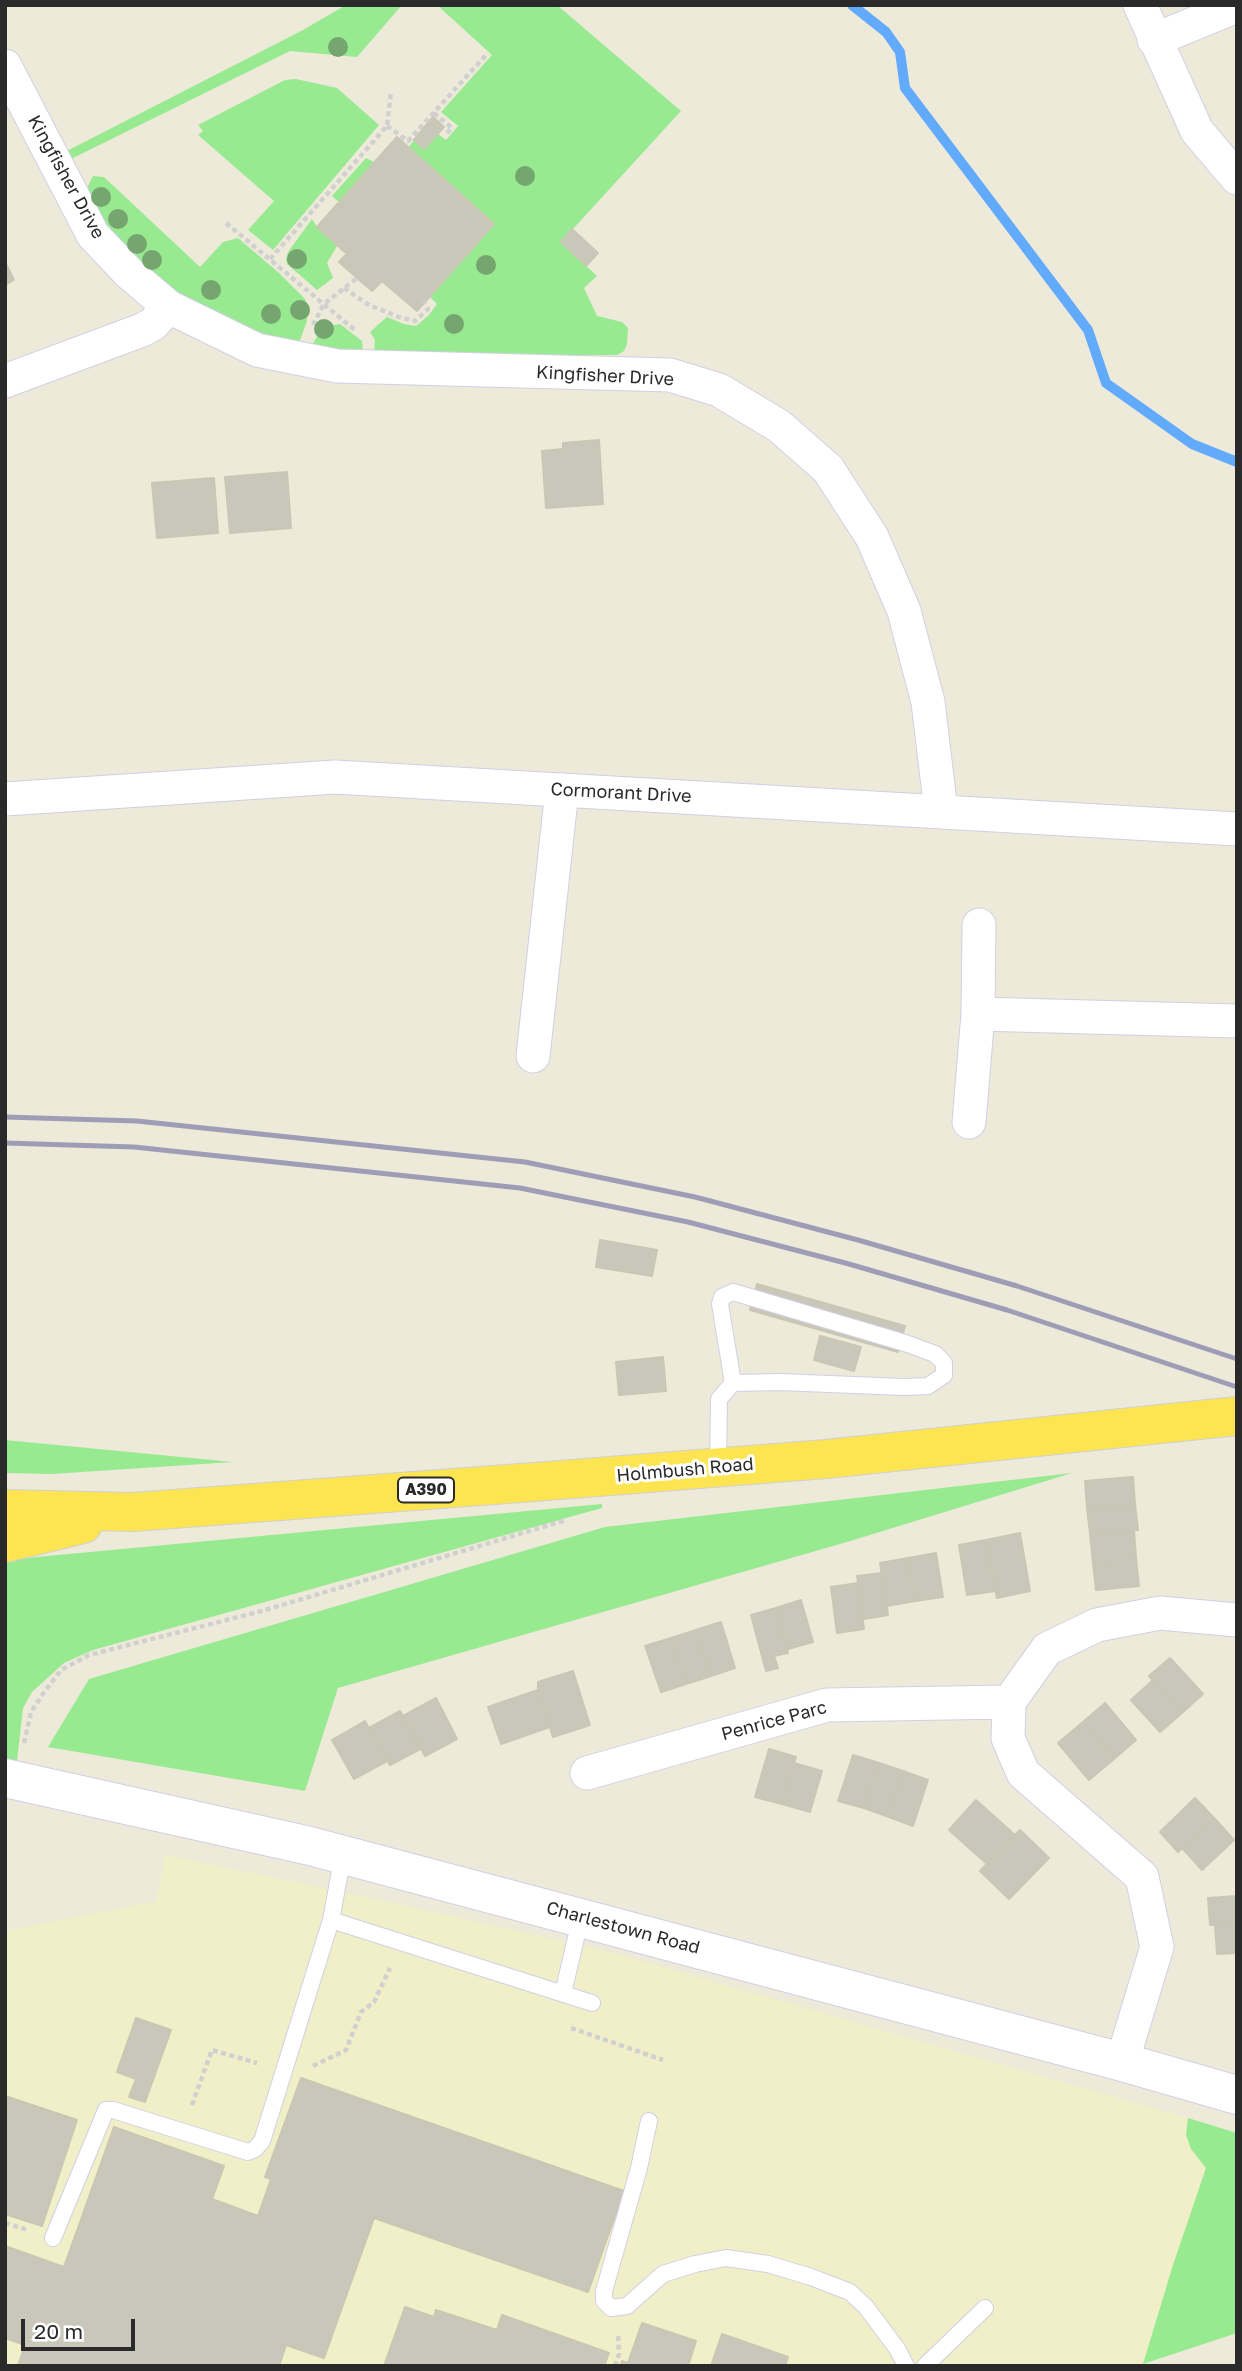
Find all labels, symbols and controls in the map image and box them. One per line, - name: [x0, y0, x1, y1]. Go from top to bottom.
- street label: Kingfisher Drive: [23, 111, 109, 243]
- street label: Kingfisher Drive: [536, 362, 674, 390]
- street label: Cormorant Drive: [550, 779, 692, 807]
- street label: Holmbush Road: [616, 1453, 754, 1487]
- road number: A390: [398, 1478, 454, 1502]
- street label: Penrice Parc: [719, 1697, 829, 1745]
- street label: Charlestown Road: [544, 1897, 702, 1959]
- scale bar: [24, 2304, 138, 2348]
- text: 20 m: [34, 2318, 83, 2344]

